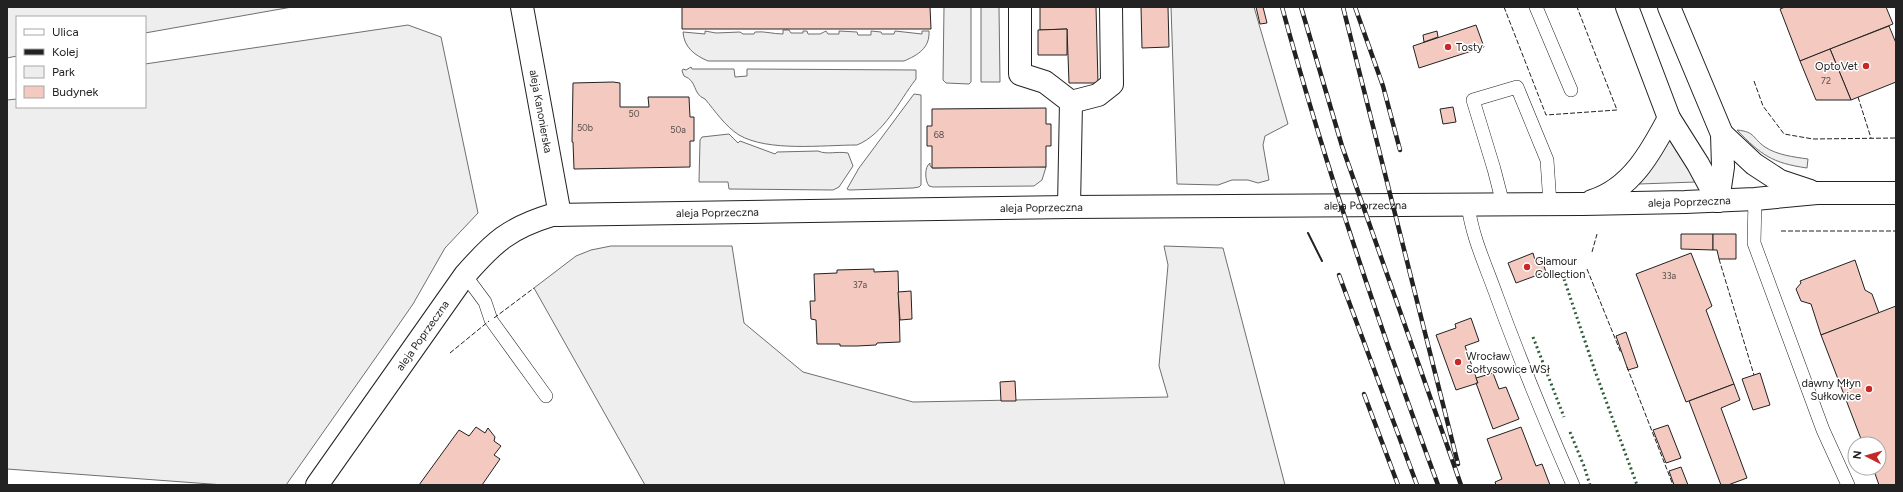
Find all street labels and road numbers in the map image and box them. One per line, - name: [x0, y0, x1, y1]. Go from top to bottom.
- street label: aleja Kanonierska: [527, 69, 555, 154]
- street label: aleja Poprzeczna: [1648, 194, 1731, 210]
- street label: aleja Poprzeczna: [1324, 199, 1407, 213]
- street label: aleja Poprzeczna: [1000, 201, 1083, 215]
- street label: aleja Poprzeczna: [676, 206, 759, 220]
- street label: aleja Poprzeczna: [394, 298, 452, 373]

